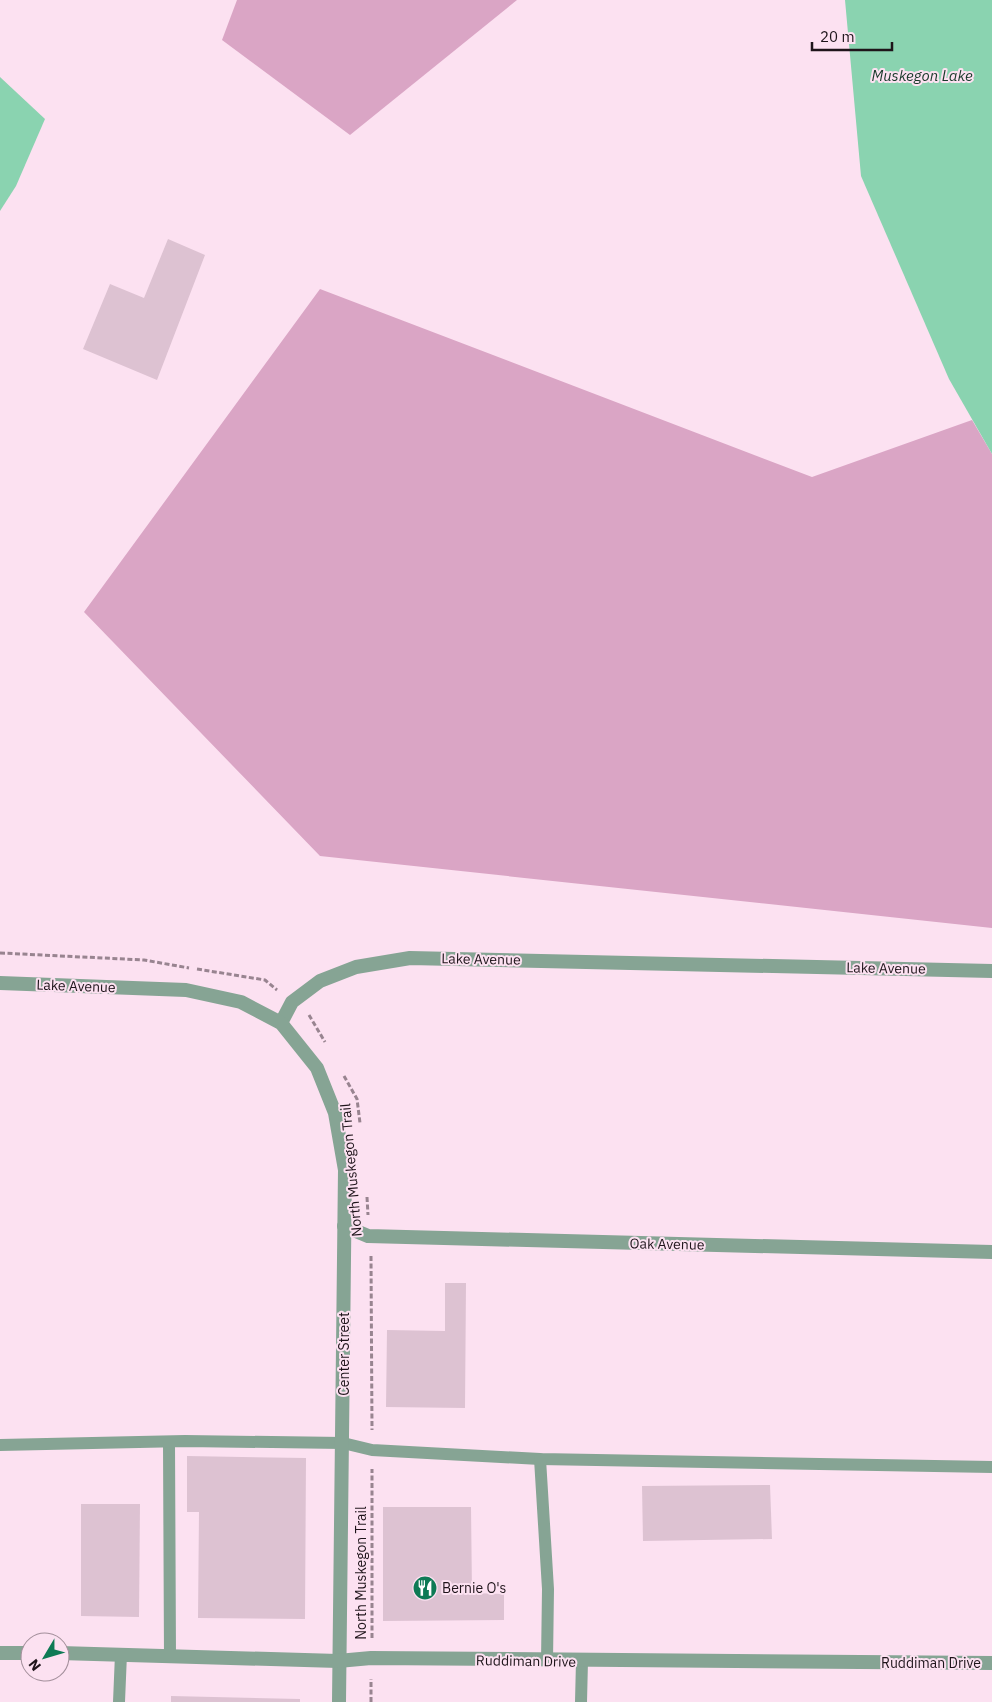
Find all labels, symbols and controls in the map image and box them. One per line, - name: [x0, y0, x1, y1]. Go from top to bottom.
- scale bar: [812, 20, 892, 52]
- text: 20 m: [820, 27, 855, 46]
- water label: Muskegon Lake: [871, 66, 973, 85]
- street label: Lake Avenue: [441, 949, 521, 969]
- street label: Lake Avenue: [846, 958, 926, 978]
- street label: Lake Avenue: [36, 976, 116, 996]
- street label: North Muskegon Trail: [336, 1102, 366, 1237]
- street label: Oak Avenue: [629, 1234, 705, 1254]
- street label: Center Street: [335, 1312, 353, 1396]
- street label: North Muskegon Trail: [352, 1506, 370, 1640]
- restaurant icon: Bernie O's: [412, 1575, 438, 1601]
- place label: Bernie O's: [442, 1579, 507, 1597]
- north arrow: [20, 1632, 70, 1682]
- street label: Ruddiman Drive: [476, 1651, 577, 1671]
- street label: Ruddiman Drive: [881, 1654, 981, 1672]
- text: N: [25, 1655, 45, 1675]

